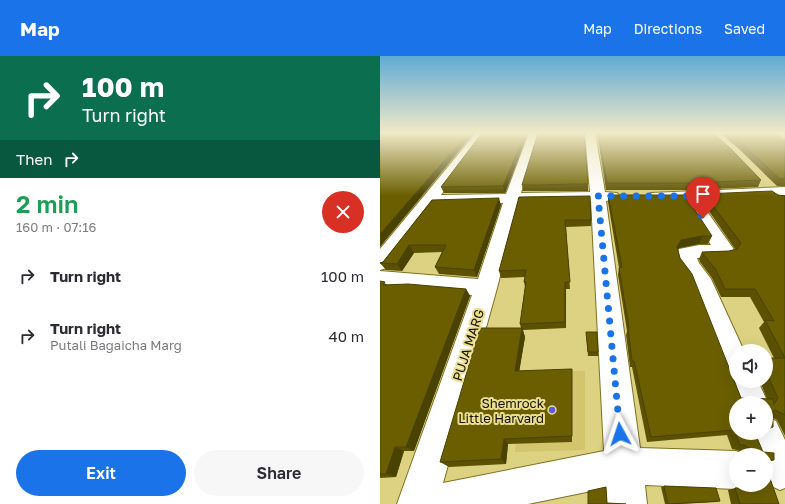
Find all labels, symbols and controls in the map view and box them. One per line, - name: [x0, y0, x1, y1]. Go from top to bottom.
- text: Map: [20, 17, 60, 40]
- text: Map: [583, 20, 612, 37]
- text: Directions: [634, 20, 702, 37]
- text: Saved: [724, 20, 765, 37]
- text: 100 m: [82, 70, 164, 103]
- icon: right: [16, 72, 68, 124]
- text: Turn right: [82, 104, 166, 126]
- icon: right: [60, 148, 82, 170]
- text: Then: [16, 150, 52, 168]
- pin: [686, 177, 720, 218]
- icon: arrive: [692, 183, 714, 205]
- text: 2 min: [16, 189, 78, 218]
- button: close: [322, 191, 364, 233]
- text: 160 m · 07:16: [16, 219, 96, 235]
- icon: right: [16, 265, 38, 287]
- text: Turn right: [50, 267, 121, 285]
- text: 100 m: [321, 267, 364, 285]
- street label: PUJA MARG: [449, 307, 487, 383]
- text: Turn right: [50, 319, 121, 337]
- icon: right: [16, 325, 38, 347]
- text: 40 m: [329, 327, 364, 345]
- text: Putali Bagaicha Marg: [50, 337, 182, 353]
- map controls: [729, 344, 773, 492]
- button: sound: [729, 344, 773, 388]
- place label: Shemrock Little Harvard: [458, 395, 545, 426]
- button: +: [729, 396, 773, 440]
- marker: Shemrock Little Harvard: [547, 405, 557, 415]
- position arrow: [599, 413, 641, 455]
- button: −: [729, 448, 773, 492]
- button: Exit: [16, 450, 186, 496]
- button: Share: [194, 450, 364, 496]

